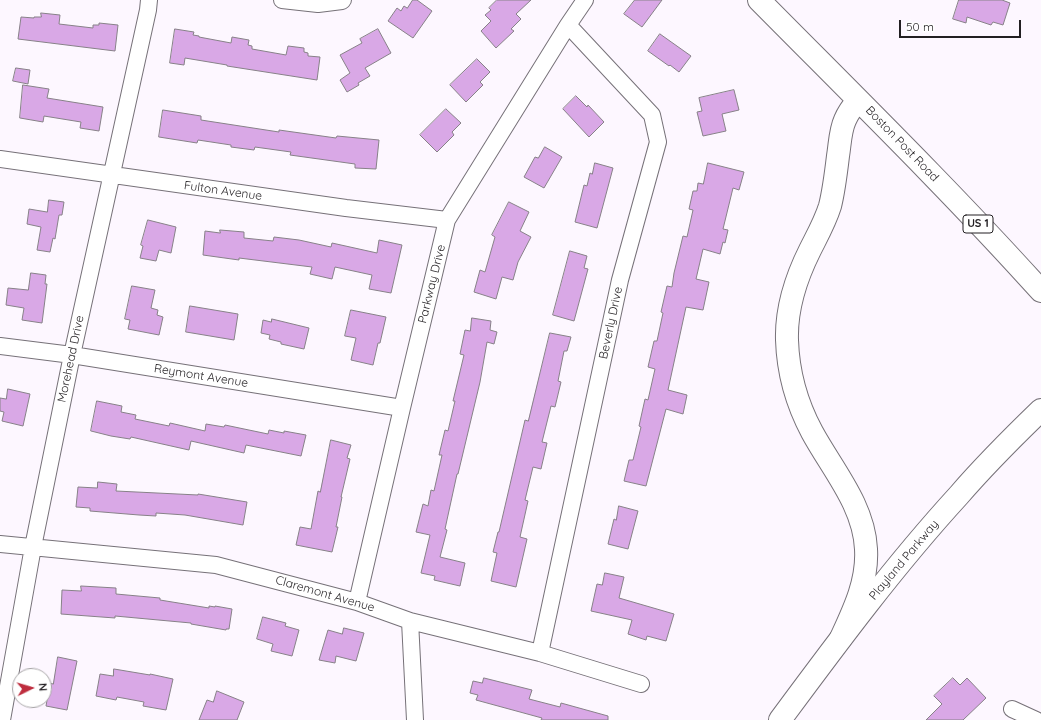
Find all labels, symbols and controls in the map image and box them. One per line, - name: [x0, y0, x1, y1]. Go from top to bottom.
- scale bar: [901, 12, 1023, 38]
- text: 50 m: [906, 19, 934, 34]
- street label: Boston Post Road: [862, 103, 942, 185]
- street label: Fulton Avenue: [183, 178, 263, 204]
- road number: US 1: [963, 215, 993, 233]
- street label: Parkway Drive: [415, 243, 449, 325]
- street label: Beverly Drive: [596, 285, 626, 361]
- street label: Morehead Drive: [55, 314, 87, 404]
- street label: Reymont Avenue: [153, 361, 249, 391]
- street label: Playland Parkway: [866, 517, 942, 603]
- street label: Claremont Avenue: [274, 573, 376, 615]
- north arrow: [12, 668, 52, 708]
- text: N: [36, 682, 50, 692]

